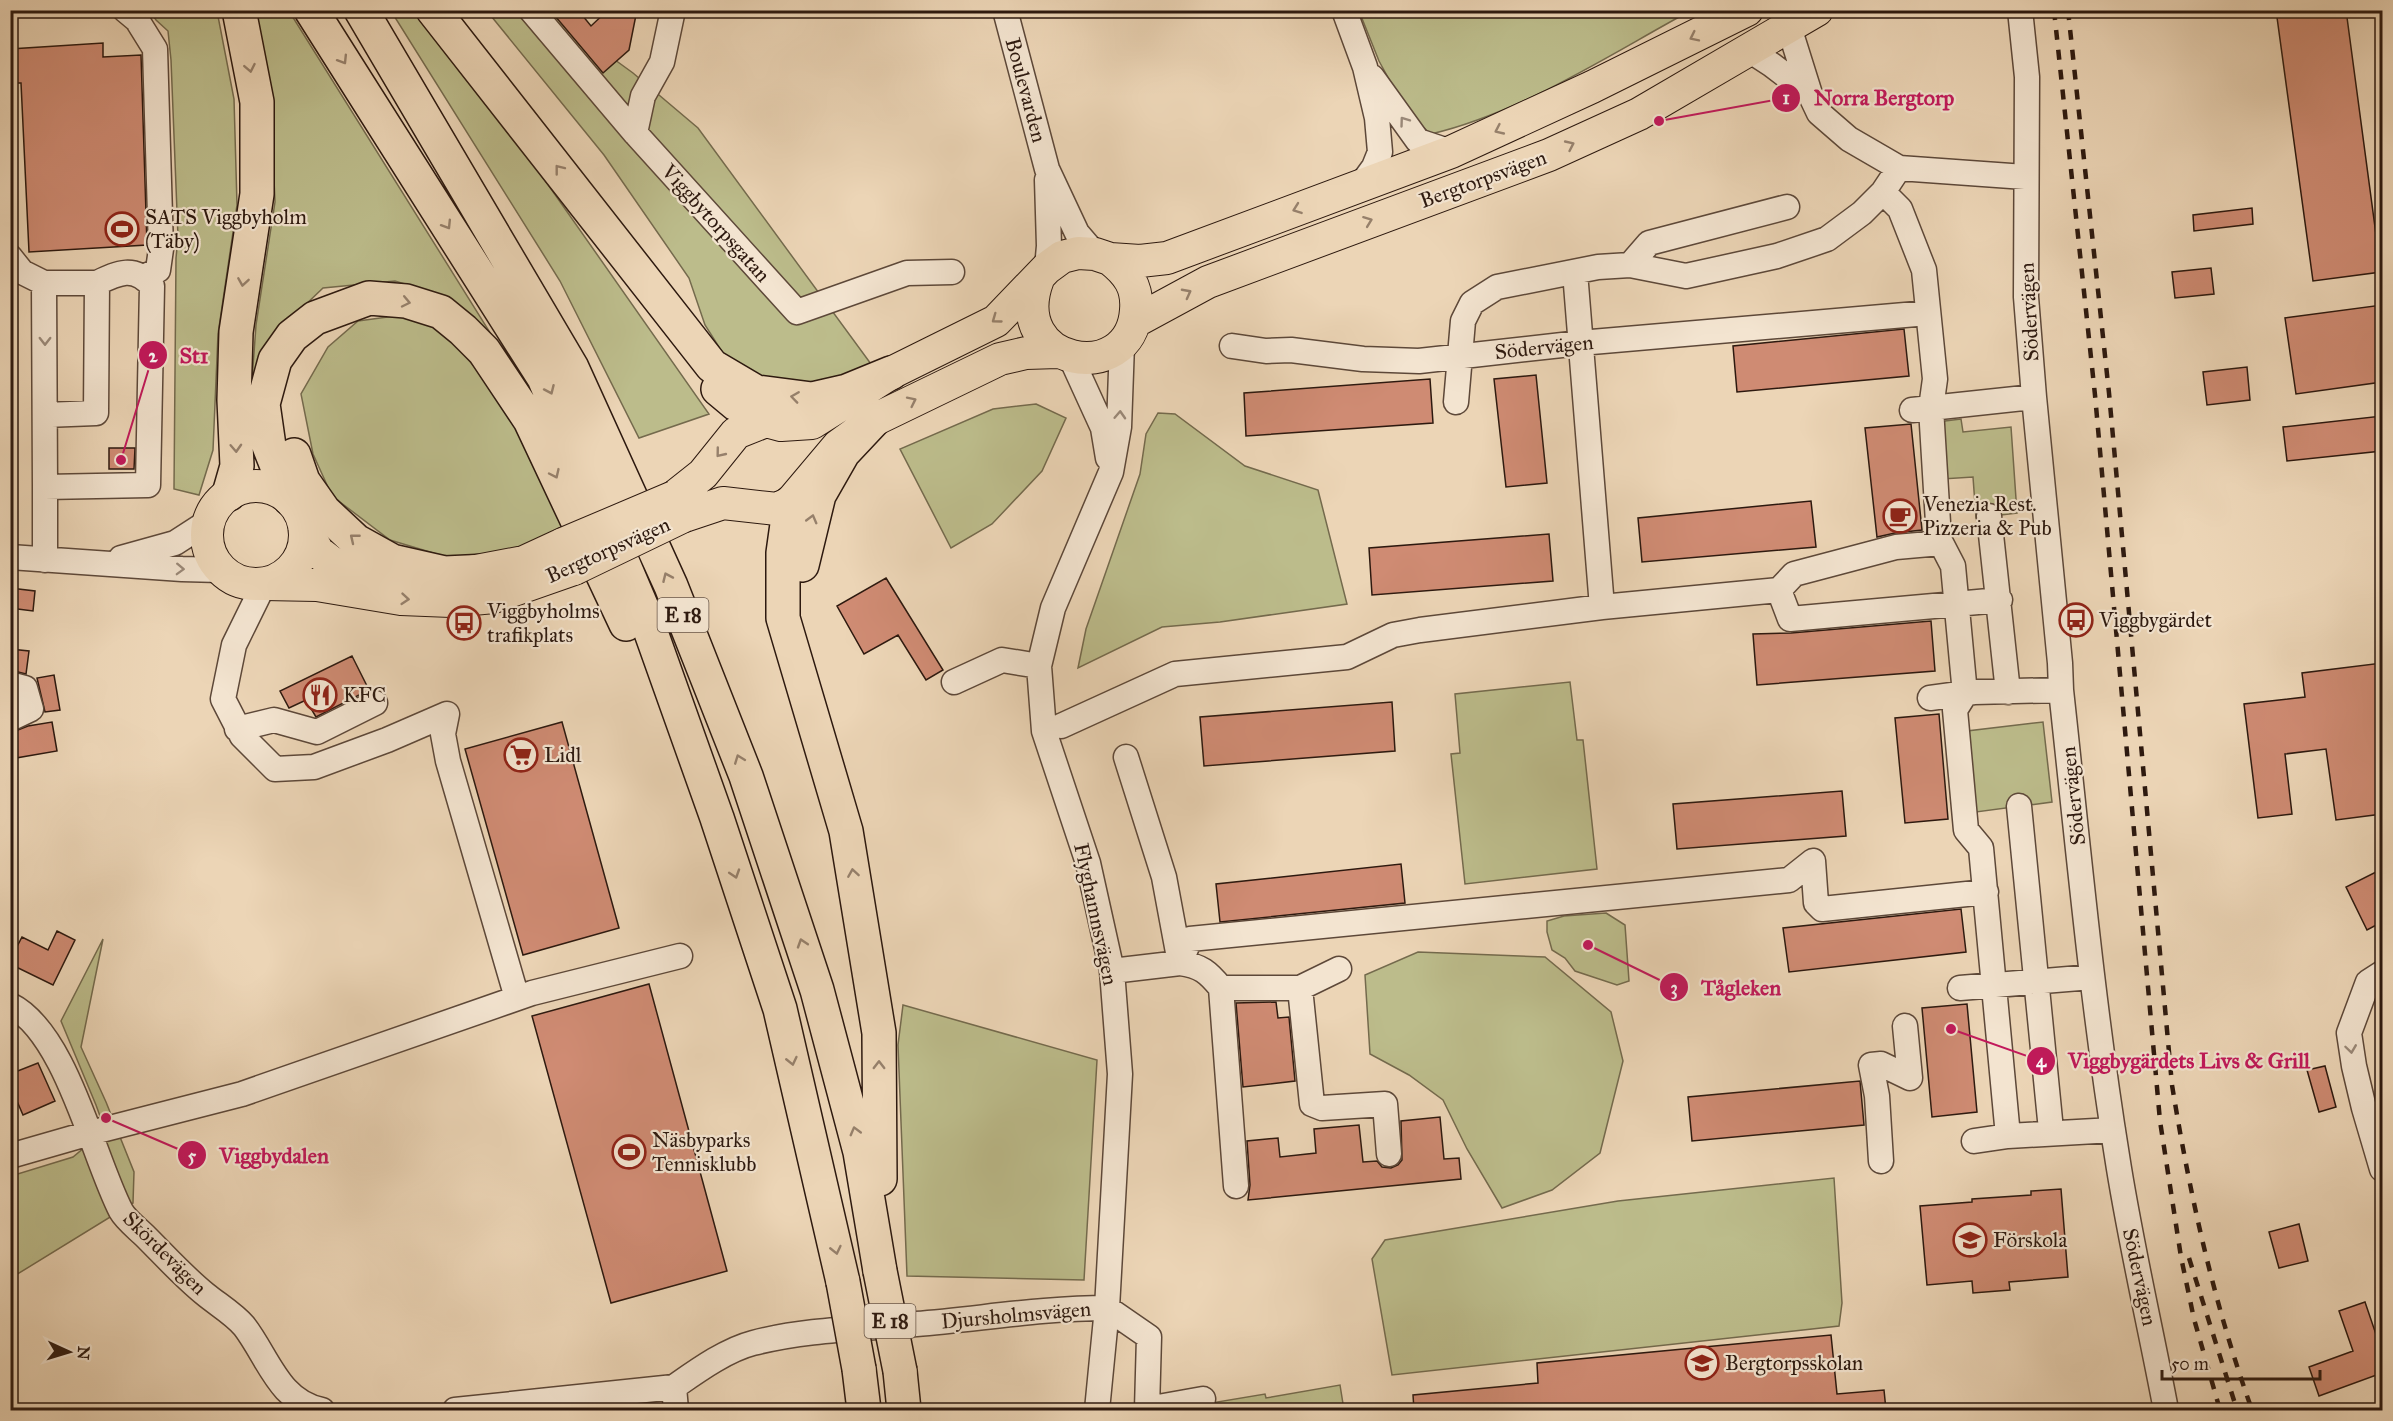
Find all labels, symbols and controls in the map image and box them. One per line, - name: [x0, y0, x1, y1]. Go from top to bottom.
- one-way arrow: [1690, 29, 1701, 41]
- street label: Boulevarden: [1000, 35, 1052, 145]
- one-way arrow: [335, 54, 347, 64]
- one-way arrow: [243, 63, 256, 73]
- callout: Norra Bergtorp: [1771, 78, 1966, 118]
- text: Norra Bergtorp: [1814, 84, 1954, 111]
- text: 1: [1782, 87, 1790, 109]
- one-way arrow: [1400, 117, 1411, 128]
- one-way arrow: [1495, 122, 1506, 134]
- one-way arrow: [1564, 141, 1575, 153]
- street label: Bergtorpsvägen: [1416, 144, 1550, 214]
- street label: Viggbytorpsgatan: [655, 158, 776, 288]
- one-way arrow: [555, 165, 566, 176]
- one-way arrow: [1293, 202, 1304, 214]
- place label: SATS Viggbyholm (Täby): [145, 204, 307, 254]
- sports icon: SATS Viggbyholm (Täby): [104, 211, 140, 247]
- one-way arrow: [1363, 216, 1373, 229]
- one-way arrow: [440, 218, 451, 229]
- street label: Södervägen: [2013, 262, 2045, 362]
- one-way arrow: [238, 278, 250, 287]
- one-way arrow: [1181, 289, 1191, 300]
- one-way arrow: [401, 295, 411, 308]
- one-way arrow: [991, 312, 1002, 323]
- street label: Södervägen: [1493, 329, 1595, 365]
- callout: St1: [138, 335, 221, 375]
- one-way arrow: [39, 337, 51, 346]
- text: St1: [179, 342, 209, 369]
- text: 2: [149, 345, 159, 367]
- one-way arrow: [542, 384, 554, 395]
- one-way arrow: [790, 391, 800, 403]
- one-way arrow: [906, 397, 917, 409]
- one-way arrow: [1113, 410, 1126, 419]
- one-way arrow: [230, 443, 243, 452]
- one-way arrow: [716, 446, 727, 457]
- one-way arrow: [548, 468, 560, 479]
- place label: Venezia Rest. Pizzeria & Pub: [1922, 491, 2052, 541]
- cafe icon: Venezia Rest. Pizzeria & Pub: [1882, 498, 1918, 534]
- street label: Bergtorpsvägen: [542, 511, 674, 589]
- one-way arrow: [805, 514, 817, 525]
- one-way arrow: [350, 534, 361, 545]
- one-way arrow: [176, 562, 185, 575]
- one-way arrow: [663, 573, 675, 584]
- one-way arrow: [401, 592, 410, 605]
- place label: Viggbyholms trafikplats: [486, 598, 600, 648]
- road number: E 18: [658, 598, 708, 632]
- bus stop icon: Viggbygärdet: [2058, 602, 2094, 638]
- bus stop icon: Viggbyholms trafikplats: [446, 605, 482, 641]
- place label: Viggbygärdet: [2098, 607, 2212, 633]
- restaurant icon: KFC: [302, 677, 338, 713]
- place label: KFC: [343, 682, 386, 708]
- supermarket icon: Lidl: [503, 737, 539, 773]
- place label: Lidl: [544, 742, 582, 768]
- street label: Södervägen: [2055, 745, 2091, 847]
- one-way arrow: [734, 754, 746, 765]
- street label: Flyghamnsvägen: [1068, 841, 1124, 987]
- one-way arrow: [728, 868, 740, 879]
- one-way arrow: [847, 868, 860, 878]
- one-way arrow: [796, 938, 809, 949]
- callout: Tågleken: [1659, 967, 1793, 1007]
- text: Tågleken: [1700, 974, 1781, 1001]
- text: 3: [1670, 977, 1678, 1000]
- callout: Viggbygärdets Livs & Grill: [2026, 1041, 2322, 1081]
- one-way arrow: [2345, 1044, 2357, 1053]
- text: Viggbygärdets Livs & Grill: [2067, 1047, 2311, 1074]
- text: 4: [2036, 1050, 2047, 1073]
- one-way arrow: [784, 1055, 797, 1065]
- one-way arrow: [873, 1061, 885, 1070]
- one-way arrow: [849, 1126, 862, 1136]
- place label: Näsbyparks Tennisklubb: [652, 1127, 756, 1177]
- sports icon: Näsbyparks Tennisklubb: [611, 1134, 647, 1170]
- callout: Viggbydalen: [177, 1135, 340, 1175]
- text: Viggbydalen: [218, 1142, 329, 1169]
- text: 5: [188, 1145, 197, 1167]
- street label: Skördevägen: [118, 1206, 212, 1300]
- school or university icon: Förskola: [1952, 1222, 1988, 1258]
- street label: Södervägen: [2117, 1226, 2163, 1328]
- place label: Förskola: [1993, 1227, 2068, 1253]
- one-way arrow: [829, 1245, 842, 1255]
- street label: Djursholmsvägen: [940, 1295, 1092, 1335]
- road number: E 18: [864, 1304, 916, 1338]
- north arrow: [39, 1322, 99, 1382]
- scale bar: [2162, 1343, 2320, 1381]
- school or university icon: Bergtorpsskolan: [1684, 1345, 1720, 1381]
- text: N: [73, 1346, 93, 1361]
- place label: Bergtorpsskolan: [1725, 1350, 1863, 1376]
- text: 50 m: [2171, 1353, 2209, 1375]

